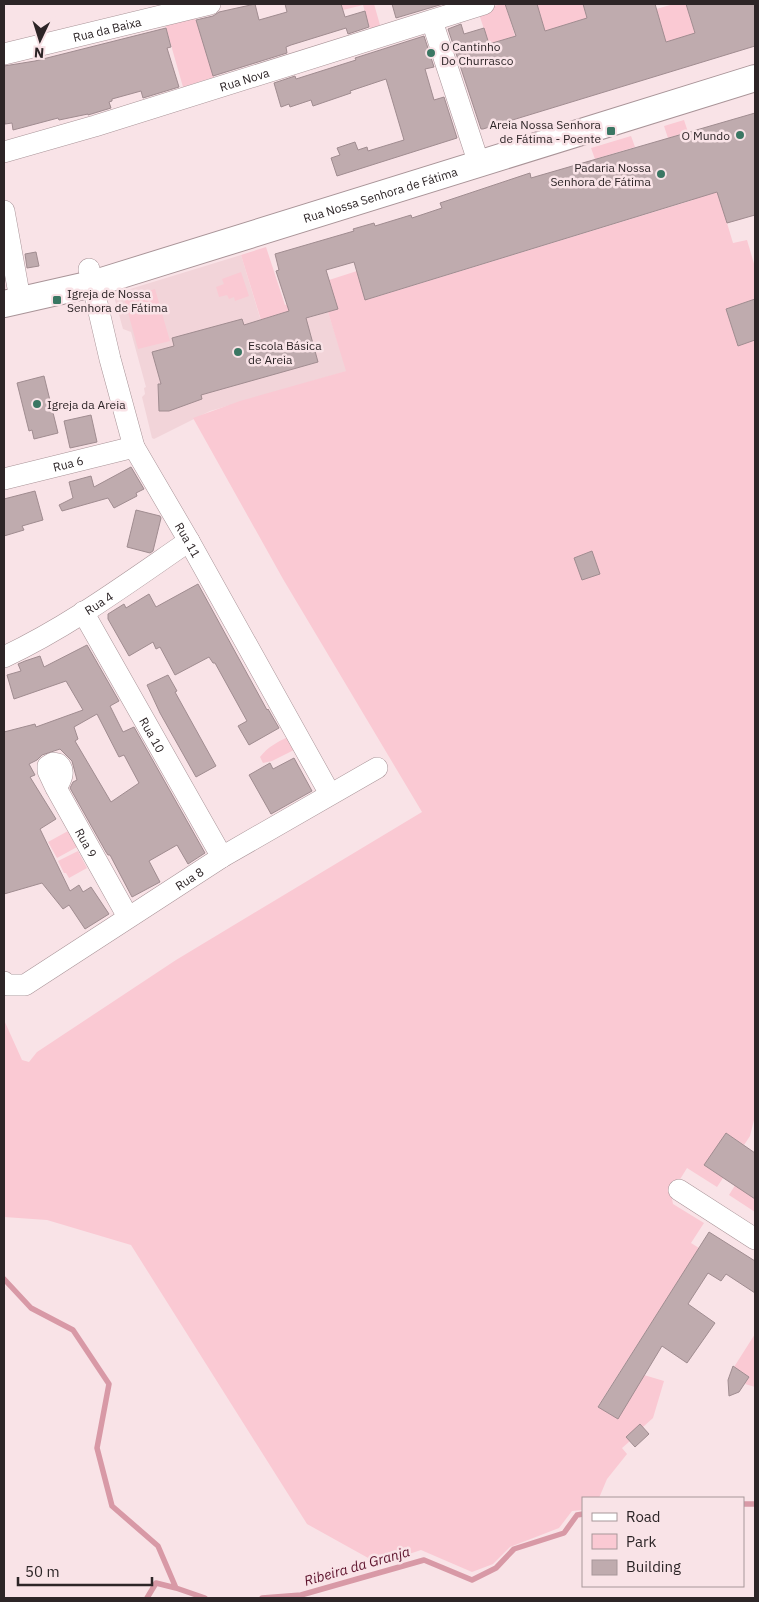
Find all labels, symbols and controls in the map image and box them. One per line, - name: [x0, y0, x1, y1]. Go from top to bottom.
- street label: Rua da Baixa: [71, 13, 143, 45]
- north arrow: [15, 15, 65, 65]
- place label: O Cantinho Do Churrasco: [441, 39, 514, 68]
- text: N: [33, 44, 45, 62]
- marker: O Cantinho Do Churrasco: [425, 47, 437, 59]
- street label: Rua Nova: [218, 64, 271, 94]
- place label: Areia Nossa Senhora de Fátima - Poente: [489, 117, 602, 146]
- marker: Areia Nossa Senhora de Fátima - Poente: [605, 125, 617, 137]
- place label: O Mundo: [682, 128, 730, 143]
- marker: O Mundo: [734, 129, 746, 141]
- place label: Padaria Nossa Senhora de Fátima: [550, 160, 652, 189]
- street label: Rua Nossa Senhora de Fátima: [301, 163, 460, 225]
- marker: Padaria Nossa Senhora de Fátima: [655, 168, 667, 180]
- place label: Igreja de Nossa Senhora de Fátima: [67, 286, 168, 315]
- marker: Igreja de Nossa Senhora de Fátima: [51, 294, 63, 306]
- place label: Escola Básica de Areia: [248, 338, 322, 367]
- marker: Escola Básica de Areia: [232, 346, 244, 358]
- place label: Igreja da Areia: [47, 397, 126, 412]
- marker: Igreja da Areia: [31, 398, 43, 410]
- street label: Rua 6: [51, 452, 85, 474]
- street label: Rua 11: [172, 519, 204, 560]
- street label: Rua 4: [81, 588, 116, 618]
- street label: Rua 10: [137, 714, 169, 755]
- street label: Rua 9: [72, 826, 101, 860]
- street label: Rua 8: [172, 864, 206, 893]
- legend: [582, 1497, 744, 1587]
- text: Road: [626, 1507, 661, 1526]
- text: Park: [626, 1532, 656, 1551]
- water label: Ribeira da Granja: [302, 1542, 412, 1590]
- scale bar: [18, 1554, 151, 1586]
- text: Building: [626, 1557, 681, 1576]
- text: 50 m: [25, 1562, 60, 1581]

